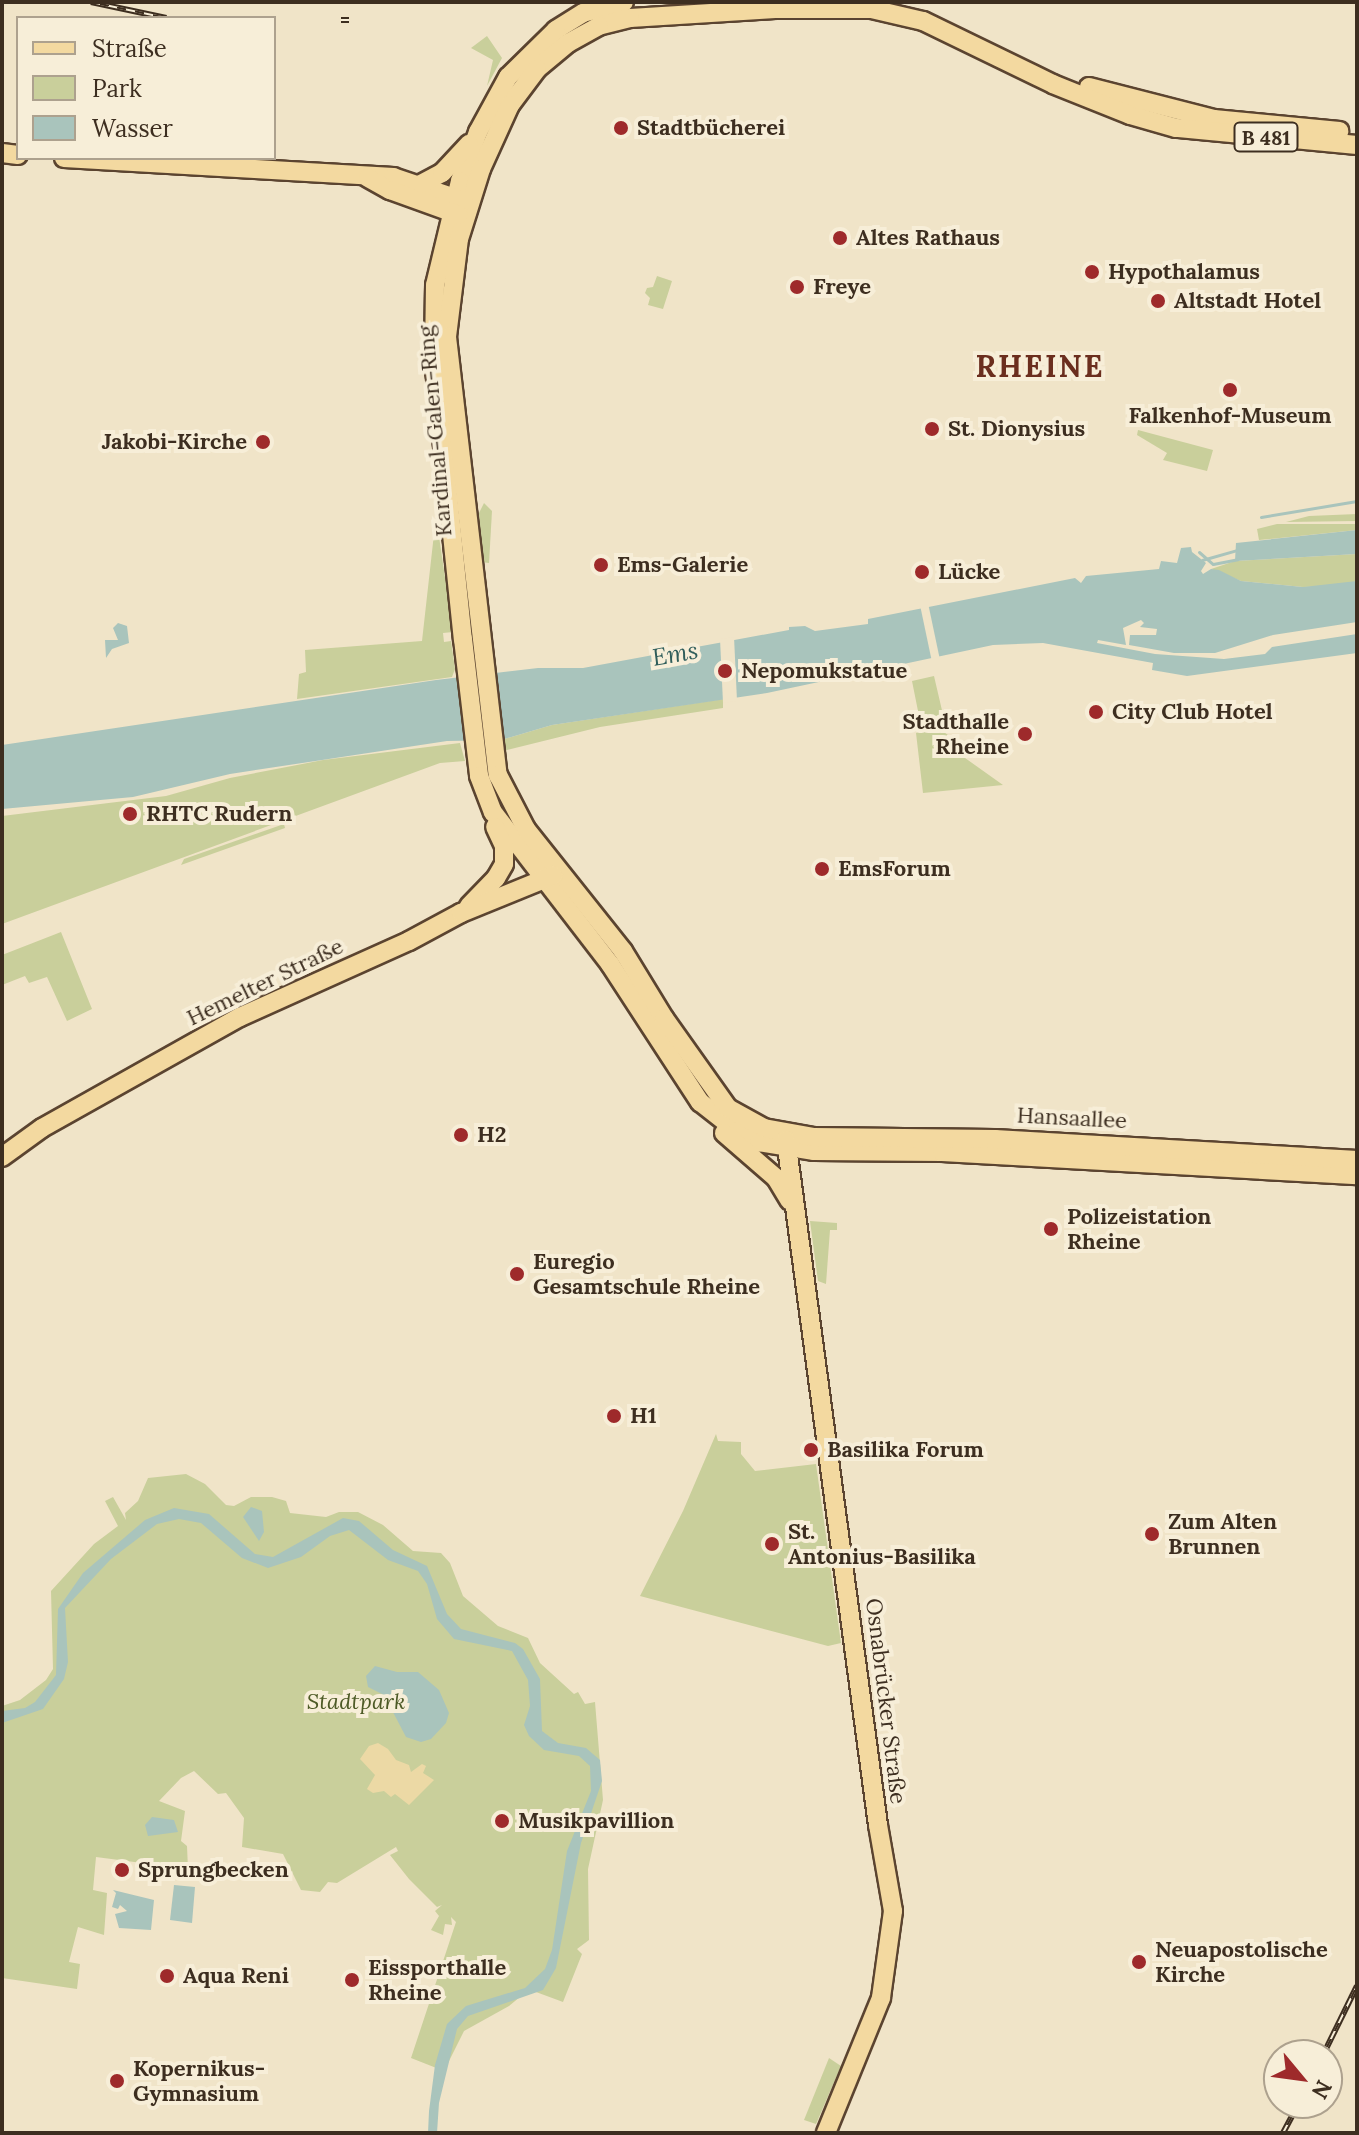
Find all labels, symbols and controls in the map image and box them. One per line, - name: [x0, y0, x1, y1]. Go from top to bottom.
- legend: [16, 16, 276, 160]
- text: Straße: [92, 33, 167, 64]
- text: Park: [92, 73, 142, 104]
- text: Wasser: [92, 113, 173, 144]
- place label: Stadtbücherei: [637, 115, 785, 141]
- marker: Stadtbücherei: [612, 119, 630, 137]
- road number: B 481: [1232, 121, 1300, 153]
- place label: Altes Rathaus: [856, 225, 1000, 251]
- marker: Altes Rathaus: [831, 229, 849, 247]
- place label: Hypothalamus: [1108, 259, 1260, 285]
- marker: Hypothalamus: [1083, 263, 1101, 281]
- place label: Freye: [813, 274, 871, 300]
- marker: Freye: [788, 278, 806, 296]
- place label: Altstadt Hotel: [1174, 288, 1321, 314]
- marker: Altstadt Hotel: [1149, 292, 1167, 310]
- street label: Kardinal-Galen-Ring: [413, 324, 457, 538]
- district label: RHEINE: [975, 348, 1105, 384]
- marker: Falkenhof-Museum: [1221, 381, 1239, 399]
- place label: Falkenhof-Museum: [1129, 403, 1331, 429]
- place label: St. Dionysius: [948, 416, 1085, 442]
- marker: St. Dionysius: [923, 420, 941, 438]
- place label: Jakobi-Kirche: [102, 429, 247, 455]
- marker: Jakobi-Kirche: [254, 433, 272, 451]
- place label: Ems-Galerie: [617, 552, 748, 578]
- marker: Ems-Galerie: [592, 556, 610, 574]
- place label: Lücke: [938, 559, 1000, 585]
- marker: Lücke: [913, 563, 931, 581]
- water label: Ems: [650, 636, 700, 672]
- place label: Nepomukstatue: [741, 658, 907, 684]
- marker: Nepomukstatue: [716, 662, 734, 680]
- place label: City Club Hotel: [1112, 699, 1273, 725]
- marker: City Club Hotel: [1087, 703, 1105, 721]
- place label: Stadthalle Rheine: [903, 708, 1009, 760]
- marker: Stadthalle Rheine: [1016, 725, 1034, 743]
- place label: RHTC Rudern: [146, 801, 292, 827]
- marker: RHTC Rudern: [121, 805, 139, 823]
- place label: EmsForum: [838, 856, 951, 882]
- marker: EmsForum: [813, 860, 831, 878]
- street label: Hemelter Straße: [183, 933, 347, 1031]
- street label: Hansaallee: [1016, 1102, 1128, 1134]
- place label: H2: [477, 1122, 506, 1148]
- marker: H2: [452, 1126, 470, 1144]
- place label: Polizeistation Rheine: [1067, 1203, 1211, 1254]
- marker: Polizeistation Rheine: [1042, 1220, 1060, 1238]
- place label: Euregio Gesamtschule Rheine: [533, 1248, 760, 1300]
- marker: Euregio Gesamtschule Rheine: [508, 1265, 526, 1283]
- place label: H1: [630, 1403, 657, 1429]
- marker: H1: [605, 1407, 623, 1425]
- place label: Basilika Forum: [827, 1437, 984, 1463]
- marker: Basilika Forum: [802, 1441, 820, 1459]
- place label: Zum Alten Brunnen: [1168, 1508, 1277, 1560]
- place label: St. Antonius-Basilika: [788, 1518, 976, 1570]
- marker: Zum Alten Brunnen: [1143, 1525, 1161, 1543]
- marker: St. Antonius-Basilika: [763, 1535, 781, 1553]
- street label: Osnabrücker Straße: [860, 1597, 912, 1805]
- park label: Stadtpark: [307, 1689, 405, 1715]
- place label: Musikpavillion: [518, 1808, 674, 1834]
- marker: Musikpavillion: [493, 1812, 511, 1830]
- place label: Sprungbecken: [138, 1857, 289, 1883]
- marker: Sprungbecken: [113, 1861, 131, 1879]
- place label: Neuapostolische Kirche: [1155, 1936, 1328, 1988]
- marker: Neuapostolische Kirche: [1130, 1953, 1148, 1971]
- place label: Eissporthalle Rheine: [368, 1954, 506, 2006]
- place label: Aqua Reni: [183, 1963, 289, 1989]
- marker: Aqua Reni: [158, 1967, 176, 1985]
- marker: Eissporthalle Rheine: [343, 1971, 361, 1989]
- north arrow: [1263, 2039, 1343, 2119]
- place label: Kopernikus- Gymnasium: [133, 2055, 265, 2106]
- marker: Kopernikus- Gymnasium: [108, 2072, 126, 2090]
- text: N: [1306, 2075, 1339, 2104]

